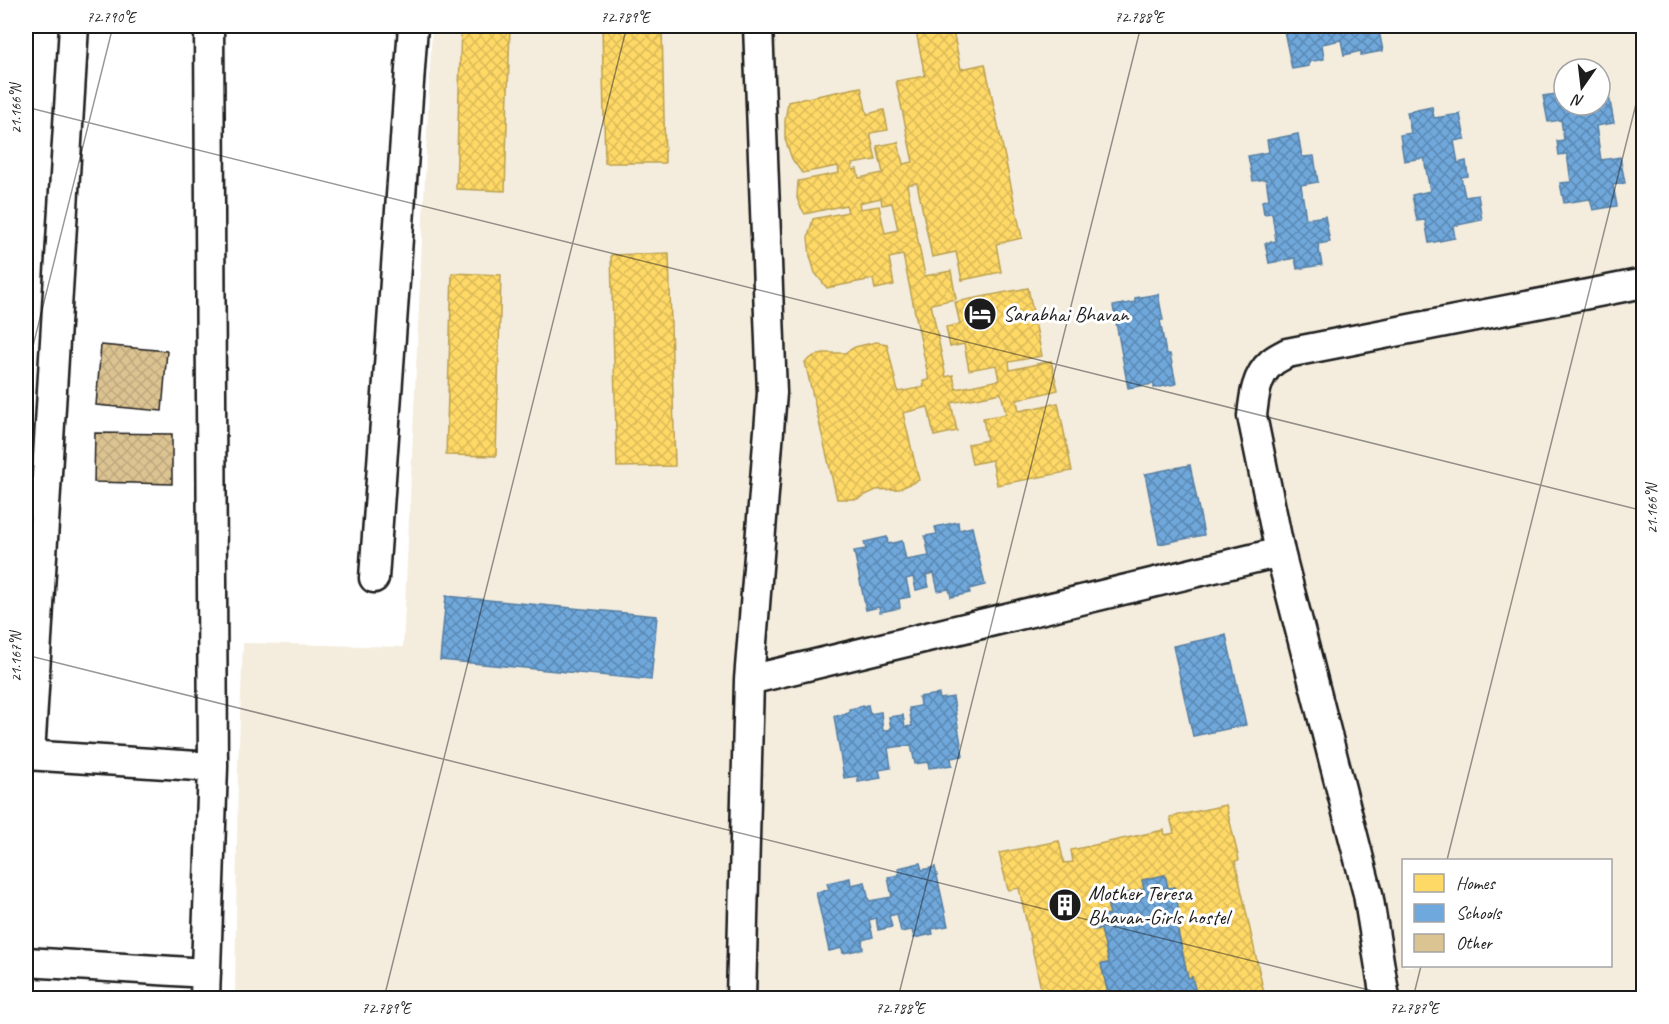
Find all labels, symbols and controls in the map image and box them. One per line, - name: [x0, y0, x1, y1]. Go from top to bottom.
- text: 72.790°E: [87, 8, 138, 27]
- text: 72.789°E: [601, 8, 652, 27]
- text: 72.788°E: [1115, 8, 1166, 27]
- north arrow: [1552, 57, 1612, 117]
- text: 21.166°N: [7, 81, 26, 134]
- text: N: [1568, 89, 1586, 111]
- hotel icon: Sarabhai Bhavan: [962, 296, 998, 332]
- place label: Sarabhai Bhavan: [1003, 301, 1130, 327]
- text: 21.166°N: [1643, 481, 1662, 534]
- text: 21.167°N: [7, 629, 26, 682]
- legend: [1402, 859, 1612, 967]
- text: Homes: [1456, 872, 1496, 894]
- place label: Mother Teresa Bhavan-Girls hostel: [1088, 880, 1232, 930]
- building icon: Mother Teresa Bhavan-Girls hostel: [1047, 887, 1083, 923]
- text: Schools: [1456, 902, 1503, 924]
- text: Other: [1456, 932, 1493, 954]
- text: 72.789°E: [362, 999, 413, 1018]
- text: 72.788°E: [876, 999, 927, 1018]
- text: 72.787°E: [1390, 999, 1441, 1018]

